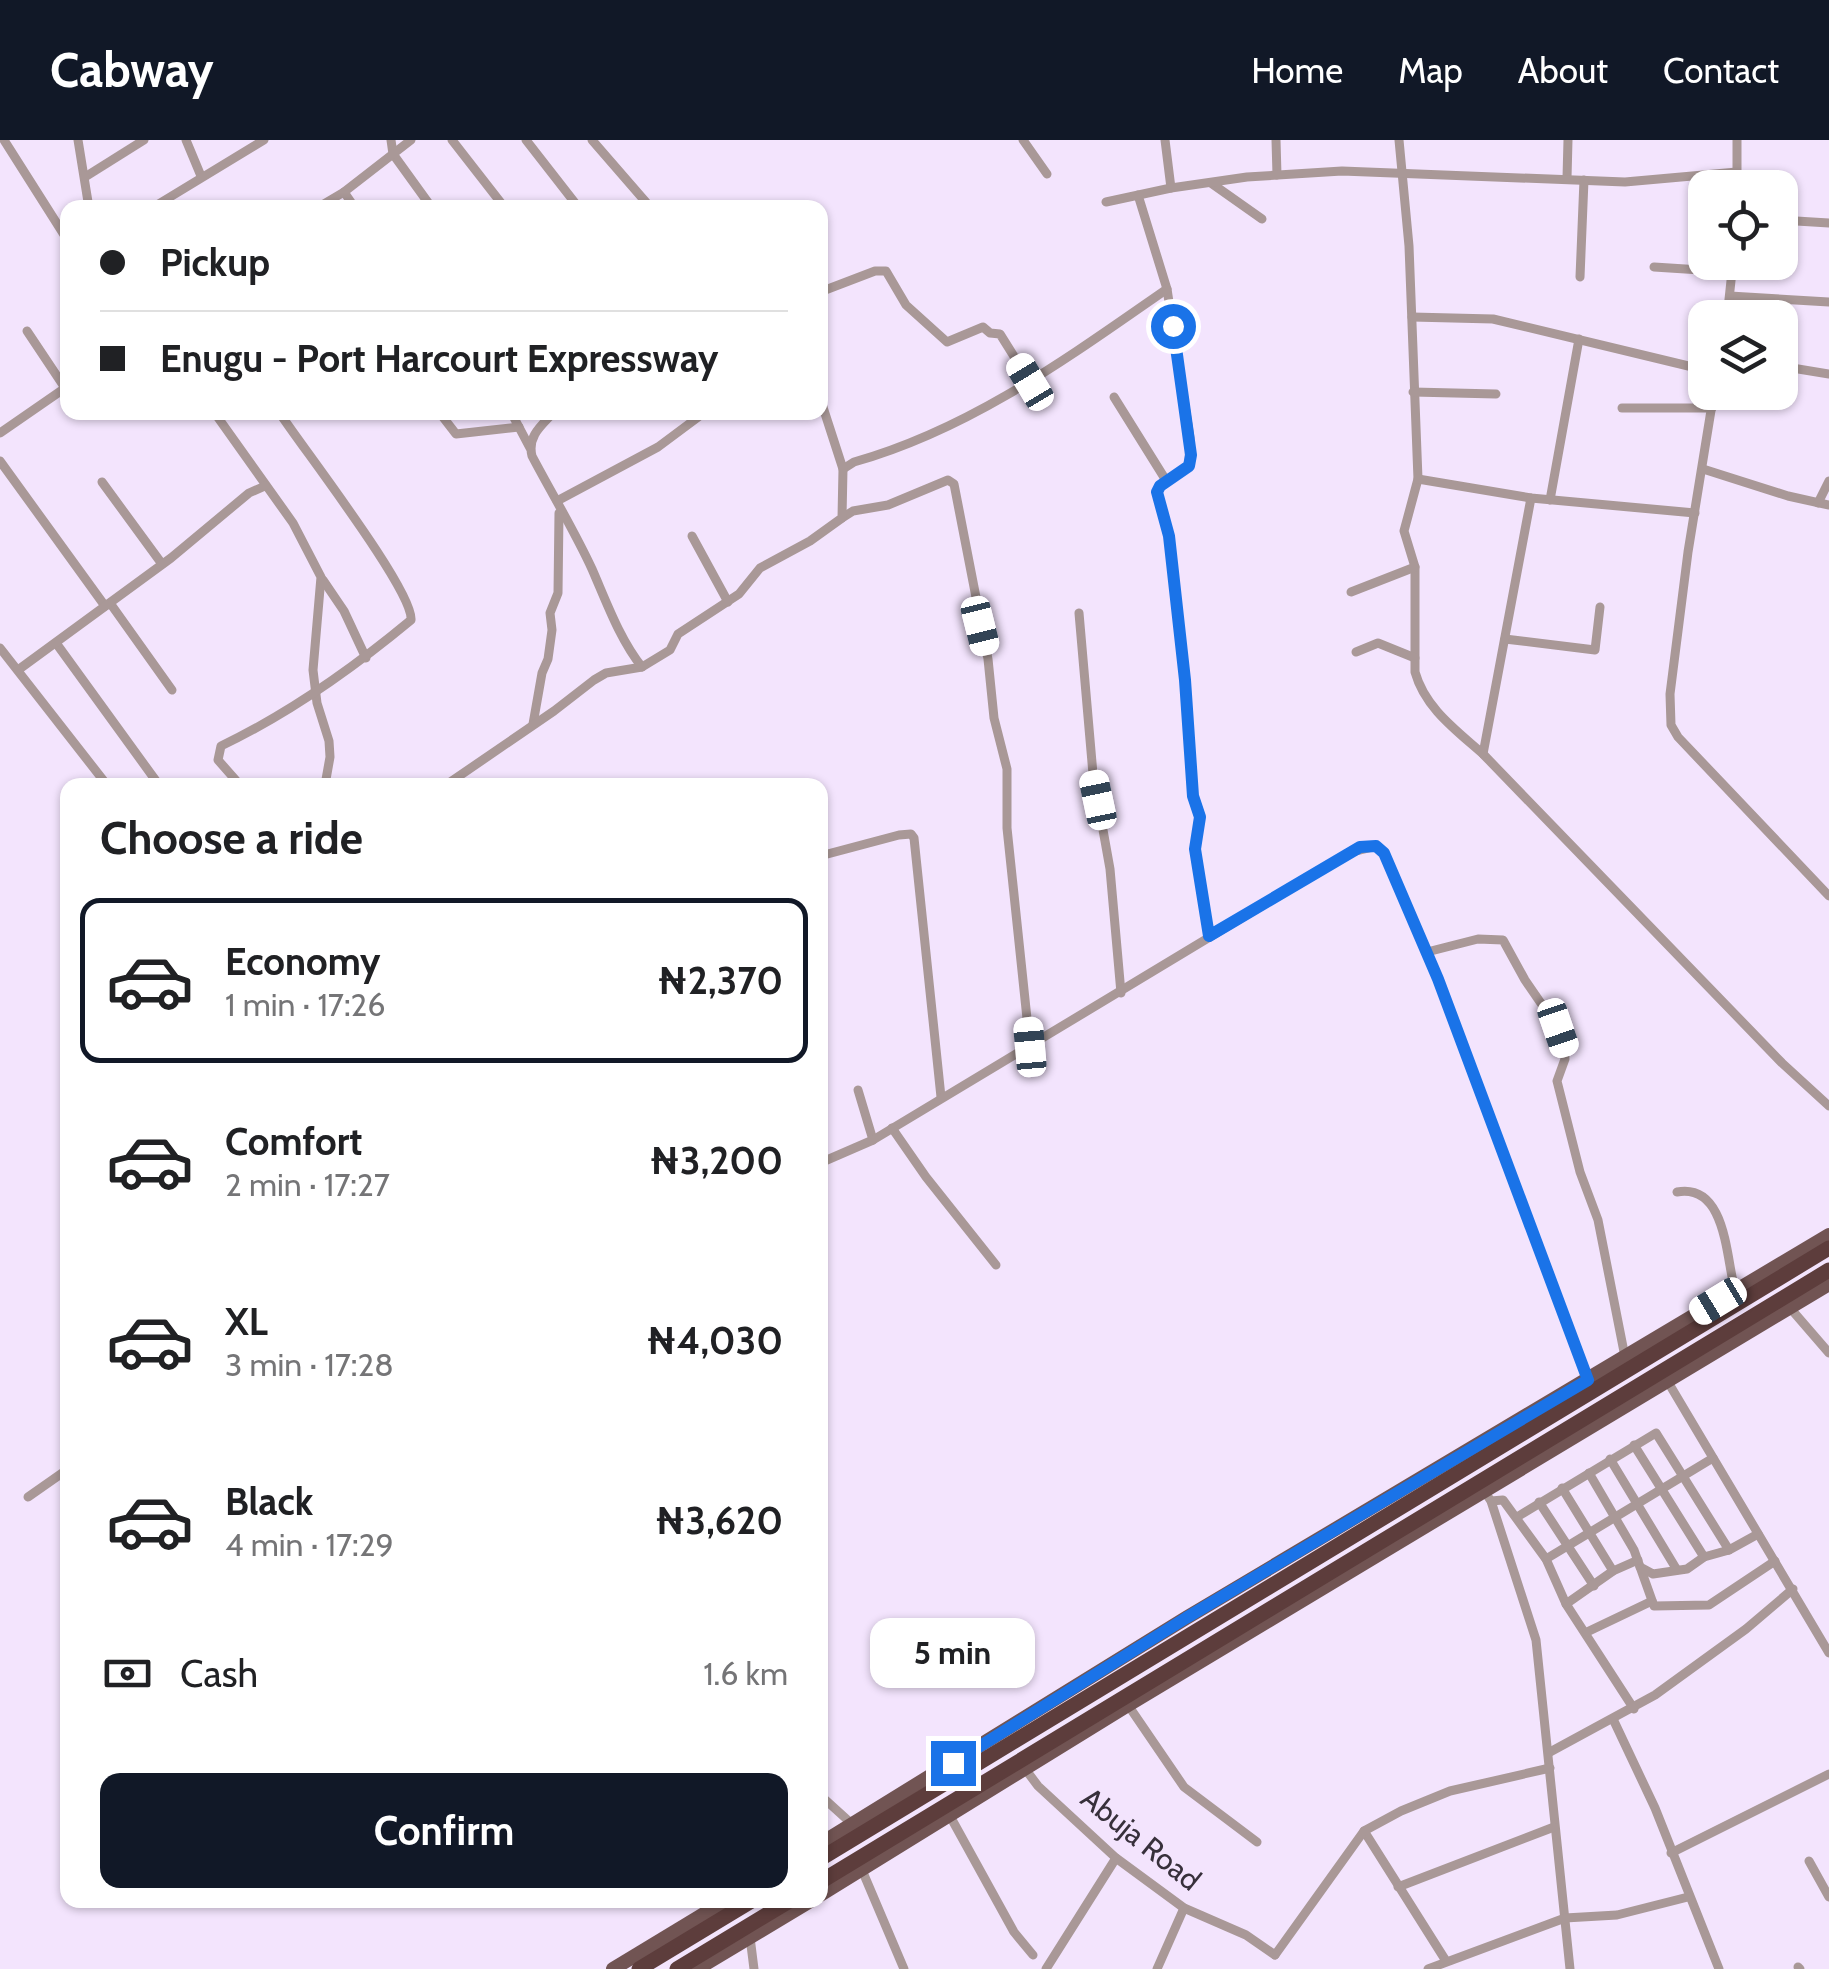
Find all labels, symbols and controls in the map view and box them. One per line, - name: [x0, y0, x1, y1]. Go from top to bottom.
- text: Cabway: [50, 41, 214, 99]
- text: Home: [1251, 49, 1343, 92]
- text: Map: [1398, 49, 1463, 92]
- text: About: [1518, 49, 1608, 92]
- text: Contact: [1663, 49, 1779, 92]
- map controls: [1688, 170, 1798, 410]
- button: locate: [1688, 170, 1798, 280]
- text: Pickup: [160, 239, 270, 286]
- button: layers: [1688, 300, 1798, 410]
- route start: [1151, 304, 1196, 349]
- text: Enugu - Port Harcourt Expressway: [160, 335, 719, 382]
- car: [1002, 349, 1058, 415]
- car: [958, 593, 1002, 659]
- car: [1077, 768, 1119, 832]
- text: Choose a ride: [100, 811, 363, 865]
- icon: car: [105, 936, 195, 1026]
- text: Economy: [225, 938, 380, 985]
- text: ₦2,370: [657, 957, 783, 1004]
- text: 1 min · 17:26: [225, 985, 386, 1024]
- car: [1534, 995, 1582, 1061]
- car: [1012, 1016, 1048, 1078]
- icon: car: [105, 1116, 195, 1206]
- text: Comfort: [225, 1118, 362, 1165]
- text: ₦3,200: [649, 1137, 783, 1184]
- text: 2 min · 17:27: [225, 1165, 390, 1204]
- car: [1685, 1273, 1751, 1329]
- icon: car: [105, 1296, 195, 1386]
- text: XL: [225, 1298, 268, 1345]
- text: ₦4,030: [646, 1317, 783, 1364]
- text: 3 min · 17:28: [225, 1345, 394, 1384]
- icon: car: [105, 1476, 195, 1566]
- text: Black: [225, 1478, 313, 1525]
- text: ₦3,620: [655, 1497, 783, 1544]
- text: 4 min · 17:29: [225, 1525, 394, 1564]
- callout: 5 min: [870, 1618, 1036, 1688]
- text: 5 min: [914, 1633, 991, 1672]
- icon: cash: [100, 1646, 155, 1701]
- text: Cash: [180, 1650, 258, 1697]
- text: 1.6 km: [703, 1654, 788, 1693]
- route end: [931, 1741, 976, 1786]
- button: Confirm: [100, 1773, 788, 1888]
- street label: Abuja Road: [1074, 1779, 1208, 1899]

